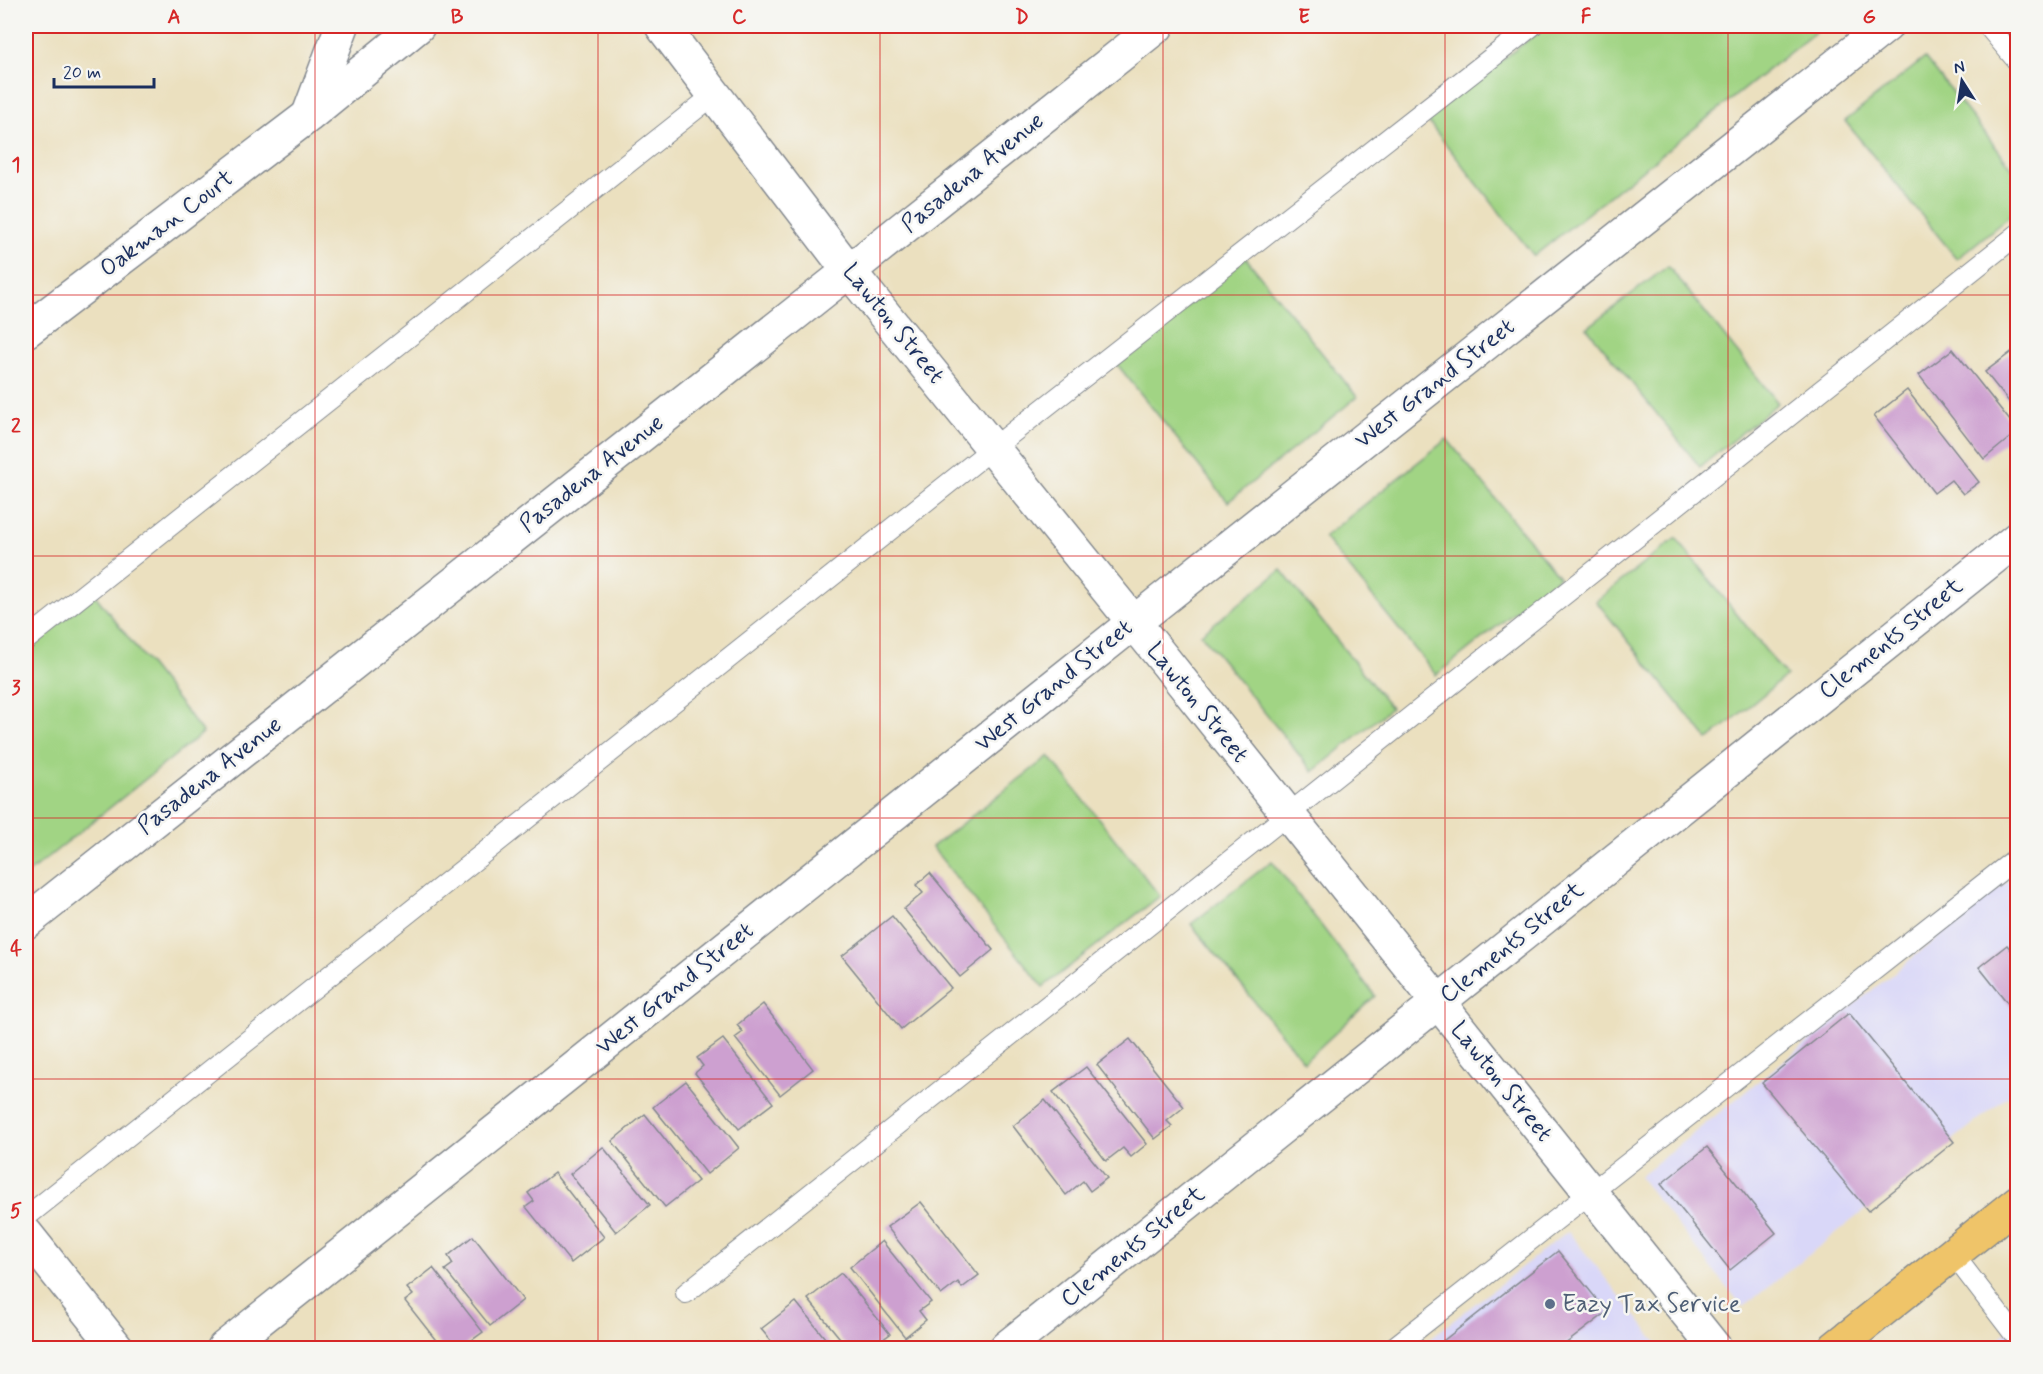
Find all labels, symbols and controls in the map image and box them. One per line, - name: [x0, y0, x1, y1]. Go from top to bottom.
- text: A: [167, 4, 181, 31]
- text: B: [451, 4, 464, 31]
- text: C: [732, 4, 747, 31]
- text: D: [1015, 4, 1029, 31]
- text: E: [1298, 4, 1310, 31]
- text: F: [1581, 4, 1592, 31]
- text: G: [1862, 4, 1876, 31]
- scale bar: [54, 51, 154, 89]
- north arrow: [1932, 51, 1992, 111]
- text: N: [1952, 56, 1967, 79]
- text: 20 m: [63, 61, 101, 85]
- street label: Pasadena Avenue: [895, 106, 1051, 240]
- text: 1: [12, 152, 20, 179]
- street label: Oakman Court: [94, 163, 240, 285]
- street label: Lawton Street: [835, 257, 951, 391]
- street label: West Grand Street: [1349, 312, 1521, 456]
- street label: Pasadena Avenue: [513, 408, 671, 540]
- text: 2: [11, 413, 21, 440]
- street label: Clements Street: [1813, 571, 1969, 707]
- street label: West Grand Street: [969, 613, 1139, 759]
- street label: Lawton Street: [1139, 636, 1255, 770]
- text: 3: [11, 675, 21, 702]
- street label: Pasadena Avenue: [131, 710, 289, 842]
- street label: Clements Street: [1434, 875, 1590, 1011]
- street label: West Grand Street: [590, 916, 760, 1062]
- text: 4: [10, 936, 22, 963]
- street label: Lawton Street: [1443, 1015, 1559, 1149]
- street label: Clements Street: [1055, 1179, 1211, 1315]
- text: 5: [10, 1198, 22, 1225]
- place label: Eazy Tax Service: [1562, 1289, 1741, 1320]
- marker: Eazy Tax Service: [1543, 1297, 1557, 1311]

